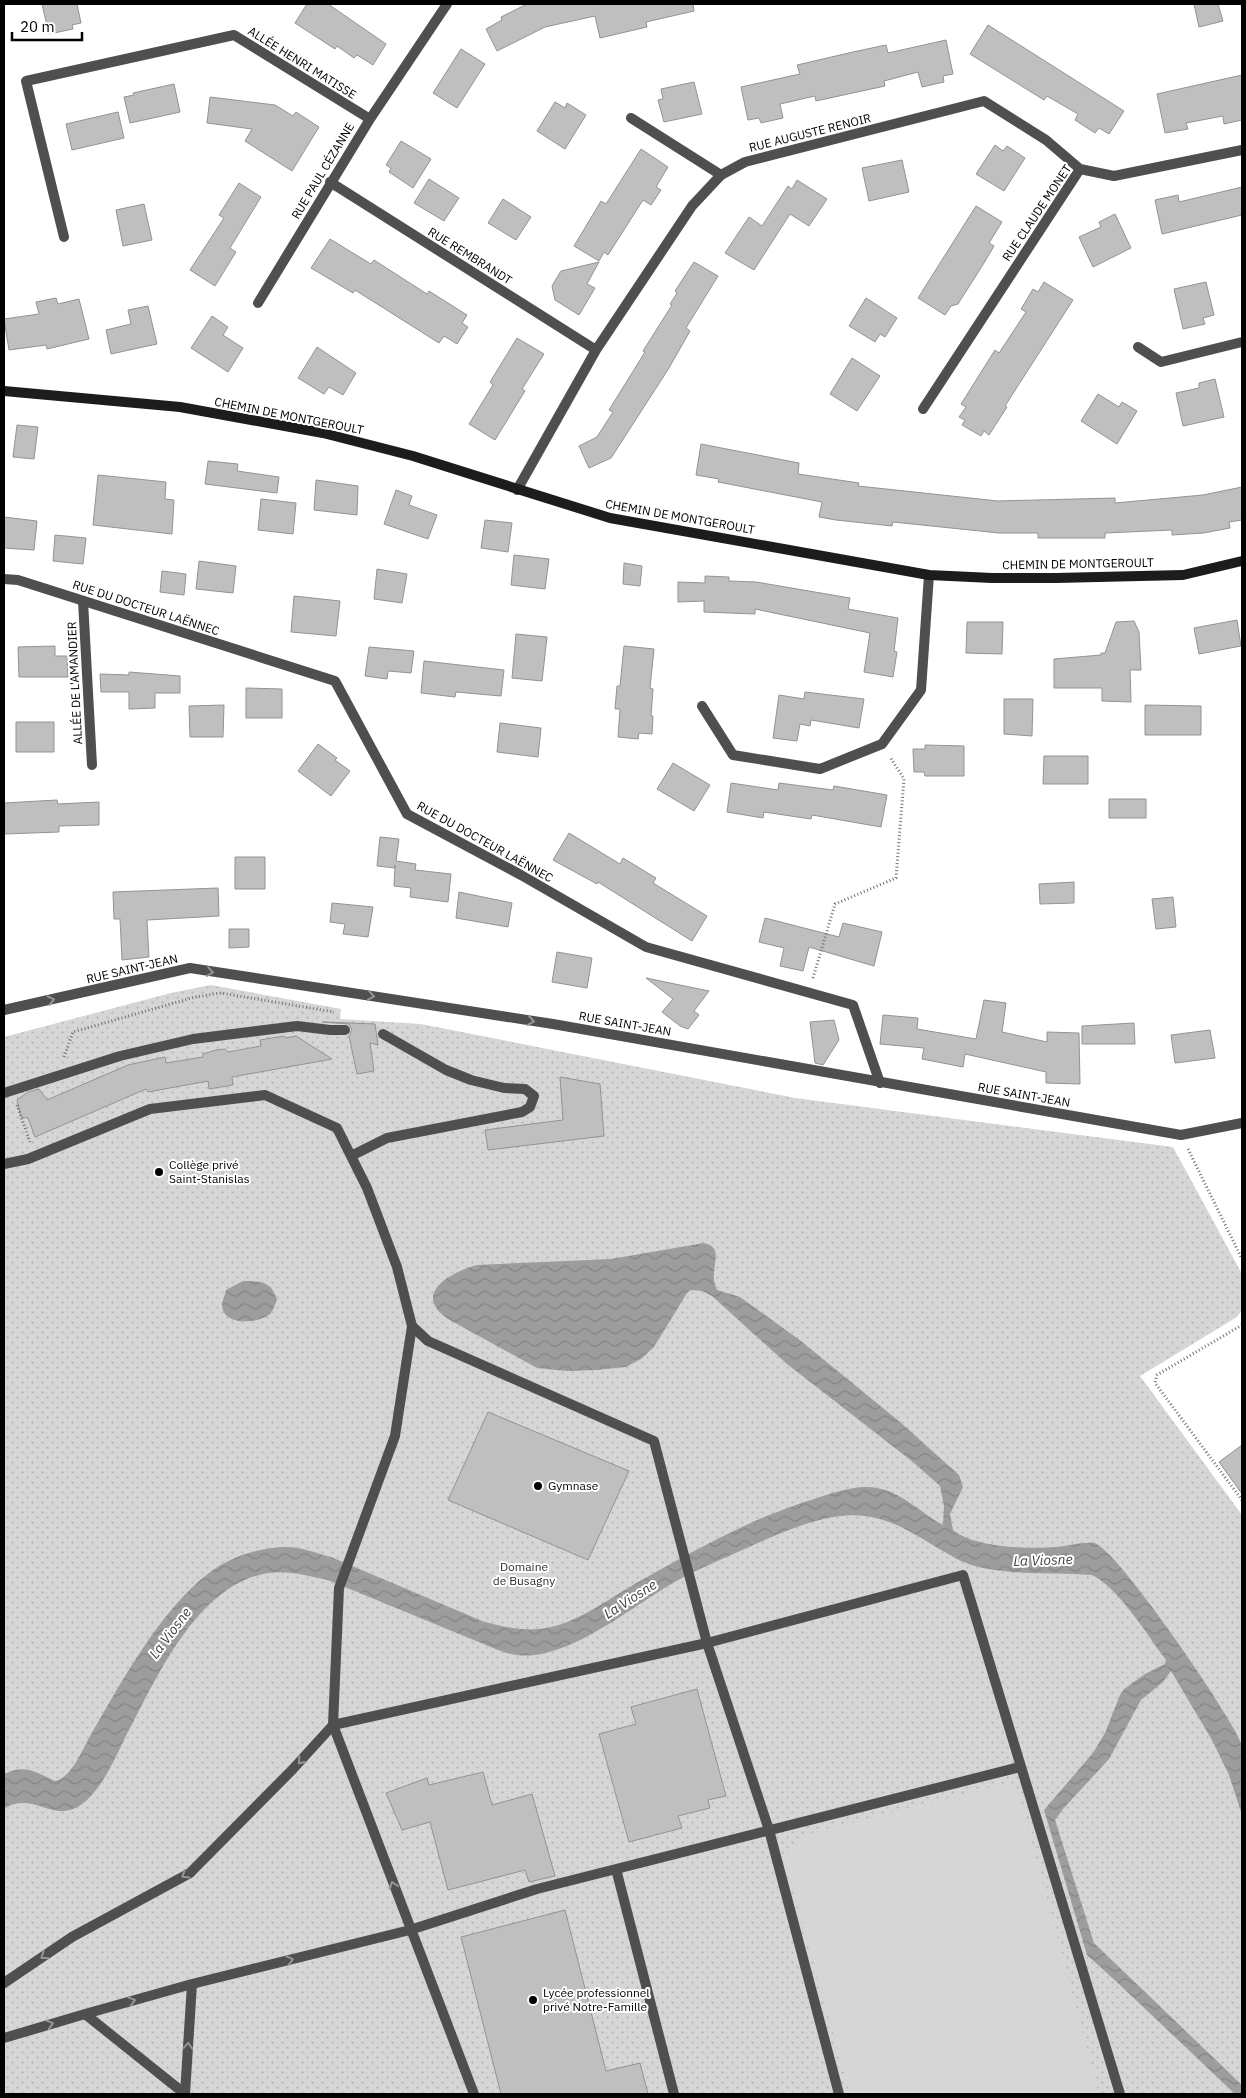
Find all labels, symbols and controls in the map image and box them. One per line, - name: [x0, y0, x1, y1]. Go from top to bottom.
- scale bar: [12, 10, 82, 42]
- text: 20 m: [20, 17, 55, 36]
- street label: ALLÉE HENRI MATISSE: [245, 23, 359, 102]
- street label: RUE AUGUSTE RENOIR: [747, 110, 873, 155]
- street label: RUE PAUL CÉZANNE: [288, 120, 357, 222]
- street label: RUE CLAUDE MONET: [999, 161, 1075, 264]
- street label: RUE REMBRANDT: [425, 224, 515, 287]
- street label: CHEMIN DE MONTGEROULT: [213, 394, 365, 437]
- street label: CHEMIN DE MONTGEROULT: [604, 496, 756, 537]
- street label: CHEMIN DE MONTGEROULT: [1002, 555, 1154, 572]
- street label: RUE DU DOCTEUR LAËNNEC: [71, 577, 222, 639]
- street label: ALLÉE DE L'AMANDIER: [64, 621, 85, 745]
- street label: RUE DU DOCTEUR LAËNNEC: [415, 798, 556, 886]
- street label: RUE SAINT-JEAN: [85, 951, 179, 986]
- one-way arrow: [206, 966, 215, 976]
- one-way arrow: [366, 991, 375, 1001]
- one-way arrow: [47, 995, 56, 1005]
- street label: RUE SAINT-JEAN: [578, 1008, 672, 1039]
- one-way arrow: [528, 1015, 536, 1026]
- street label: RUE SAINT-JEAN: [977, 1079, 1071, 1110]
- place label: Collège privé Saint-Stanislas: [169, 1157, 250, 1186]
- marker: Collège privé Saint-Stanislas: [153, 1166, 165, 1178]
- place label: Gymnase: [548, 1478, 599, 1493]
- marker: Gymnase: [532, 1480, 544, 1492]
- water label: La Viosne: [1013, 1550, 1073, 1570]
- park label: Domaine de Busagny: [493, 1559, 555, 1588]
- water label: La Viosne: [600, 1575, 660, 1623]
- water label: La Viosne: [145, 1604, 195, 1662]
- one-way arrow: [297, 1755, 306, 1764]
- one-way arrow: [182, 1868, 191, 1878]
- one-way arrow: [389, 1881, 399, 1889]
- one-way arrow: [41, 1949, 50, 1959]
- one-way arrow: [286, 1955, 295, 1966]
- place label: Lycée professionnel privé Notre-Famille: [543, 1985, 650, 2014]
- marker: Lycée professionnel privé Notre-Famille: [527, 1994, 539, 2006]
- one-way arrow: [128, 1996, 136, 2006]
- one-way arrow: [46, 2019, 54, 2029]
- one-way arrow: [183, 2041, 194, 2049]

